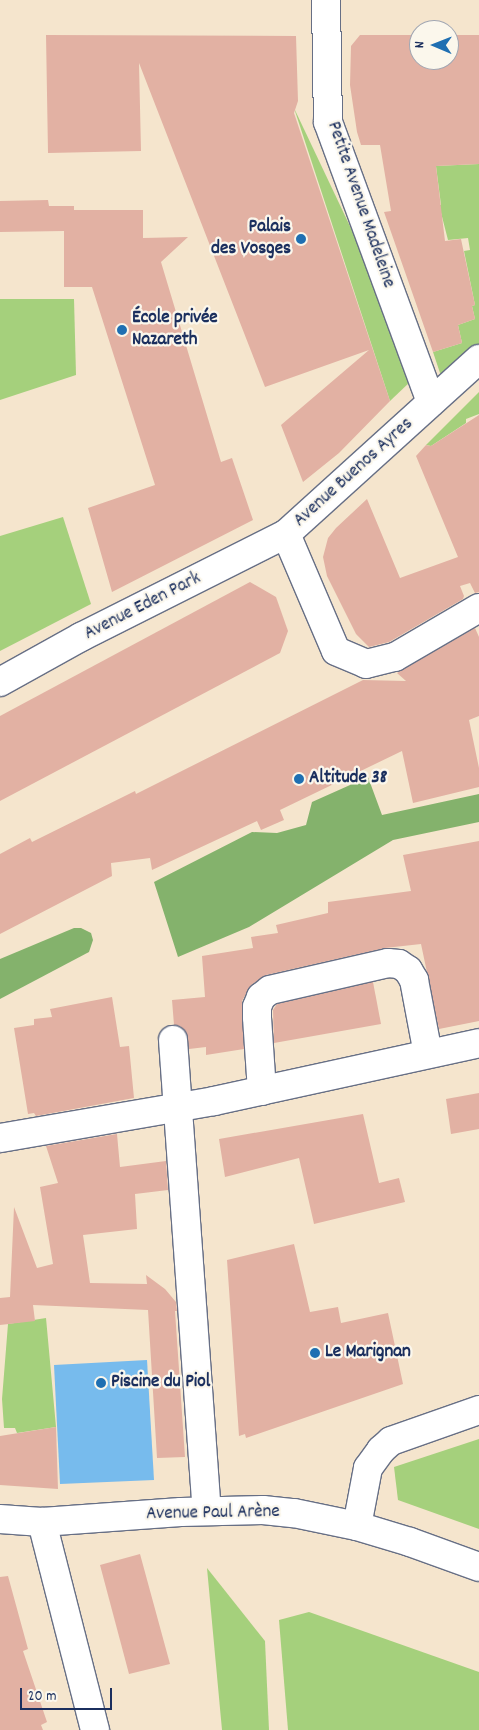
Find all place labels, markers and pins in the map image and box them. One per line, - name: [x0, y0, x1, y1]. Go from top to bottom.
- place label: Palais des Vosges: [211, 217, 291, 261]
- marker: Palais des Vosges: [295, 233, 307, 245]
- place label: École privée Nazareth: [132, 308, 218, 352]
- marker: École privée Nazareth: [116, 324, 128, 336]
- place label: Altitude 38: [309, 768, 387, 790]
- marker: Altitude 38: [293, 773, 305, 785]
- place label: Le Marignan: [325, 1342, 411, 1364]
- marker: Le Marignan: [309, 1347, 321, 1359]
- place label: Piscine du Piol: [111, 1372, 210, 1394]
- marker: Piscine du Piol: [95, 1377, 107, 1389]

